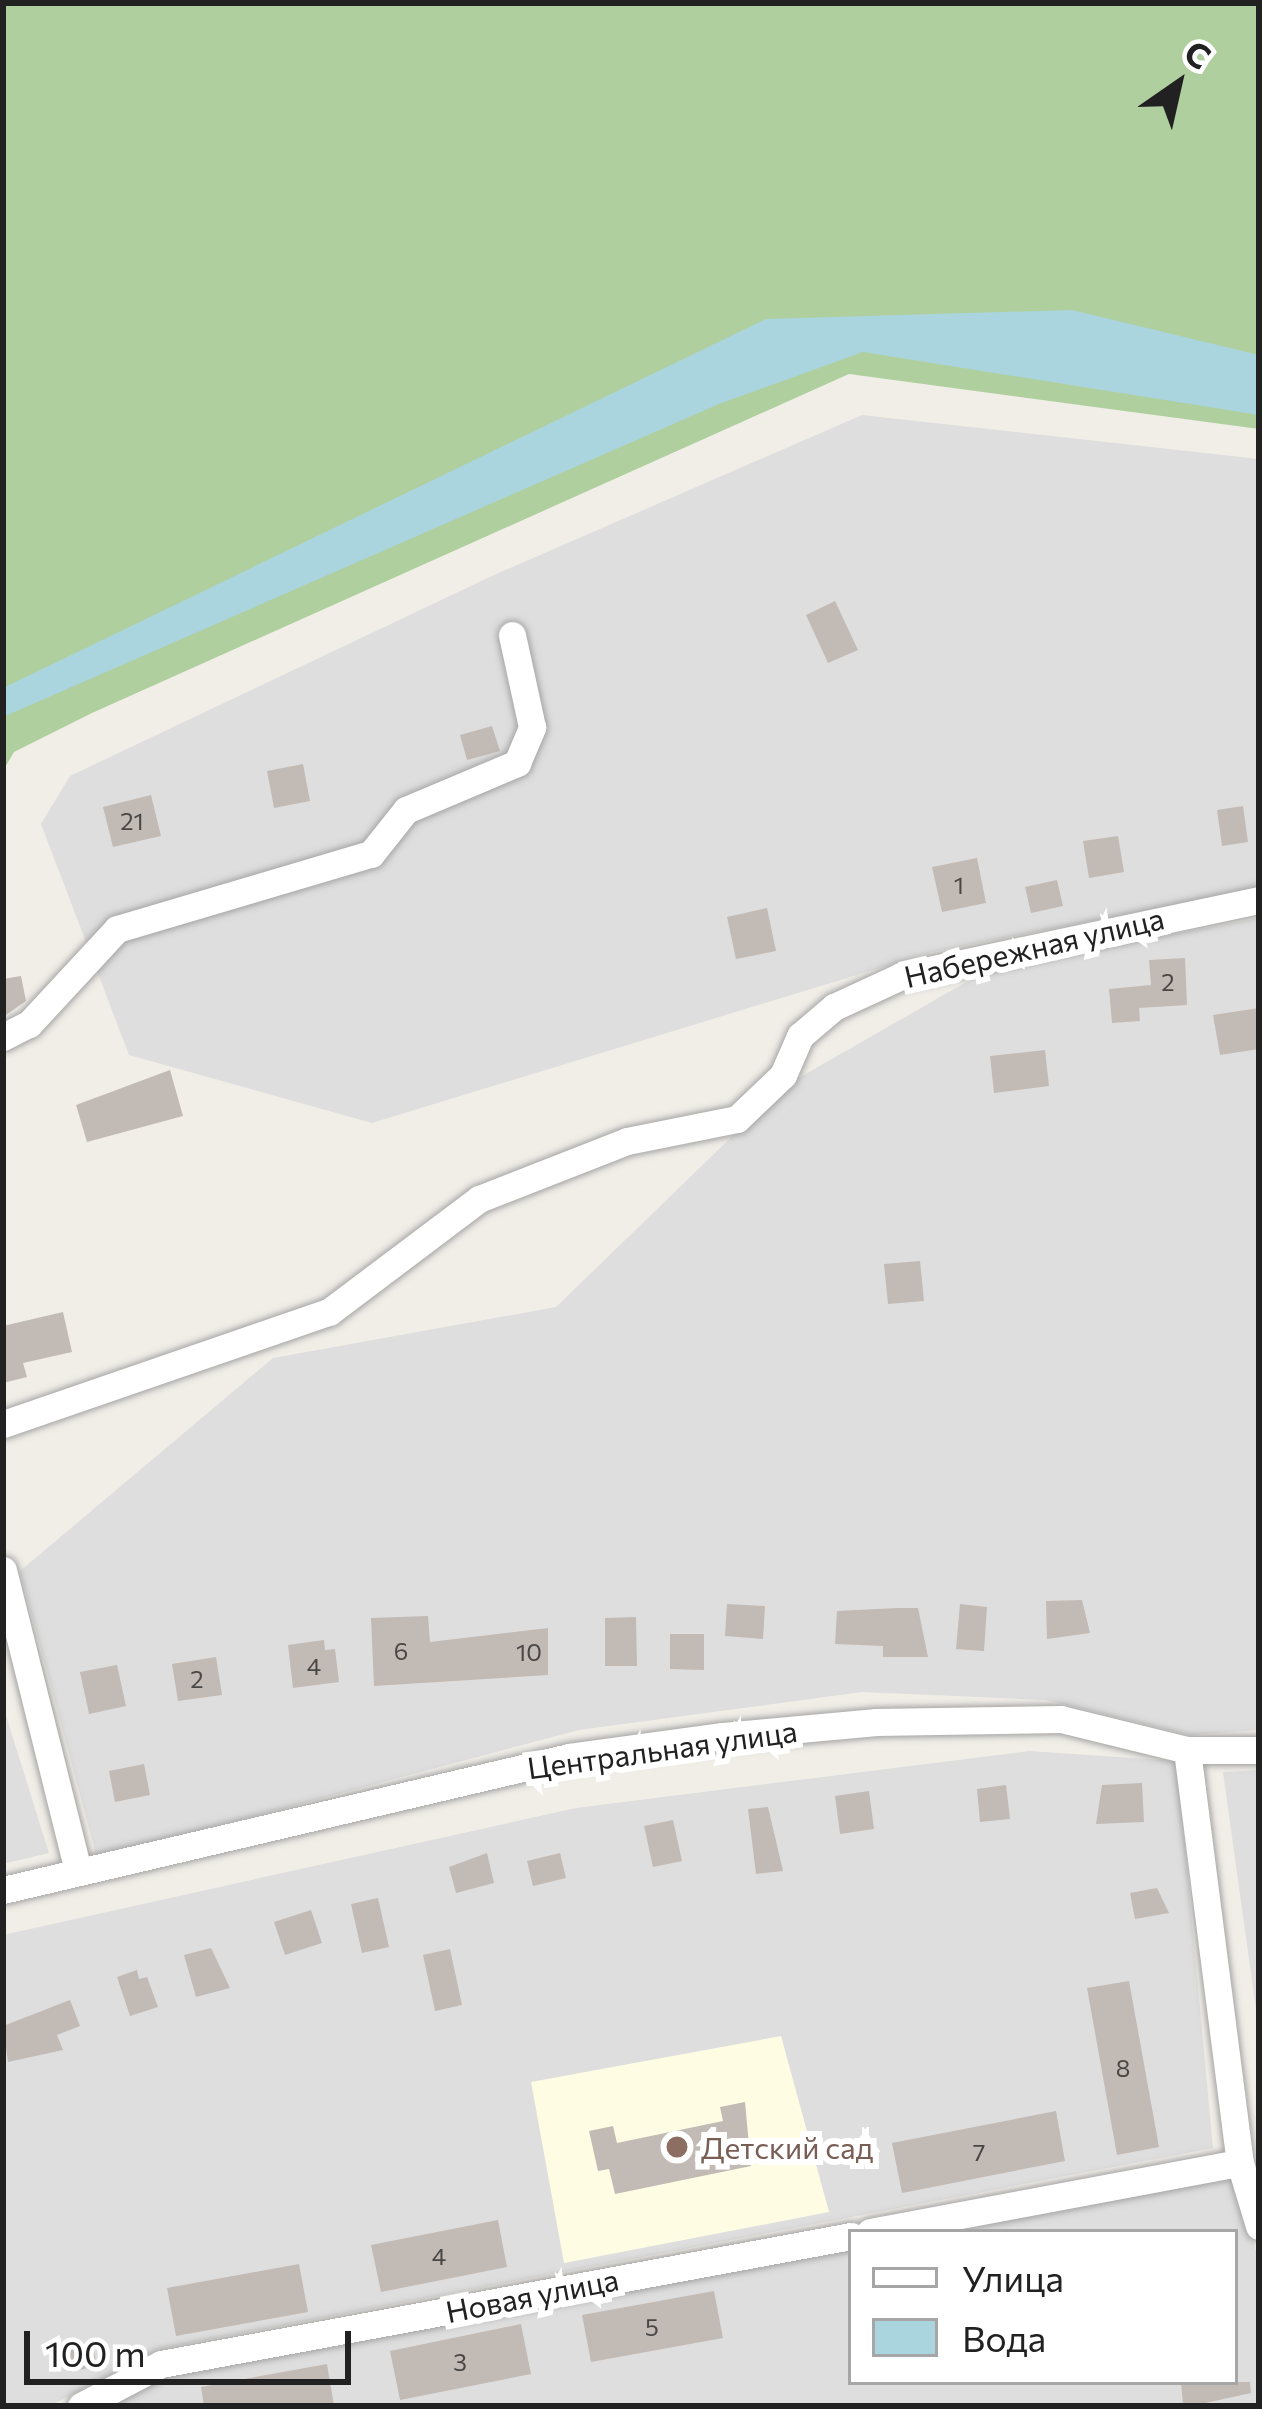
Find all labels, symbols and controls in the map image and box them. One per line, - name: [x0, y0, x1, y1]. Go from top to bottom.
- north arrow: [1118, 24, 1238, 144]
- text: С: [1178, 30, 1219, 77]
- house number: 21: [120, 807, 144, 835]
- house number: 1: [954, 871, 964, 899]
- street label: Набережная улица: [901, 900, 1167, 994]
- house number: 2: [1161, 968, 1175, 996]
- house number: 6: [394, 1637, 408, 1665]
- house number: 10: [516, 1638, 542, 1666]
- house number: 4: [307, 1652, 321, 1680]
- house number: 2: [190, 1665, 204, 1693]
- street label: Центральная улица: [525, 1712, 799, 1786]
- house number: 8: [1116, 2054, 1130, 2082]
- place label: Детский сад: [701, 2129, 873, 2165]
- marker: Детский сад: [664, 2134, 690, 2160]
- house number: 7: [973, 2138, 985, 2166]
- legend: [848, 2229, 1238, 2385]
- house number: 4: [432, 2242, 446, 2270]
- text: Улица: [962, 2255, 1064, 2299]
- street label: Новая улица: [442, 2261, 622, 2329]
- scale bar: [30, 2307, 357, 2381]
- house number: 5: [645, 2313, 659, 2341]
- text: Вода: [962, 2315, 1046, 2359]
- text: 100 m: [45, 2330, 146, 2374]
- house number: 3: [453, 2348, 467, 2376]

